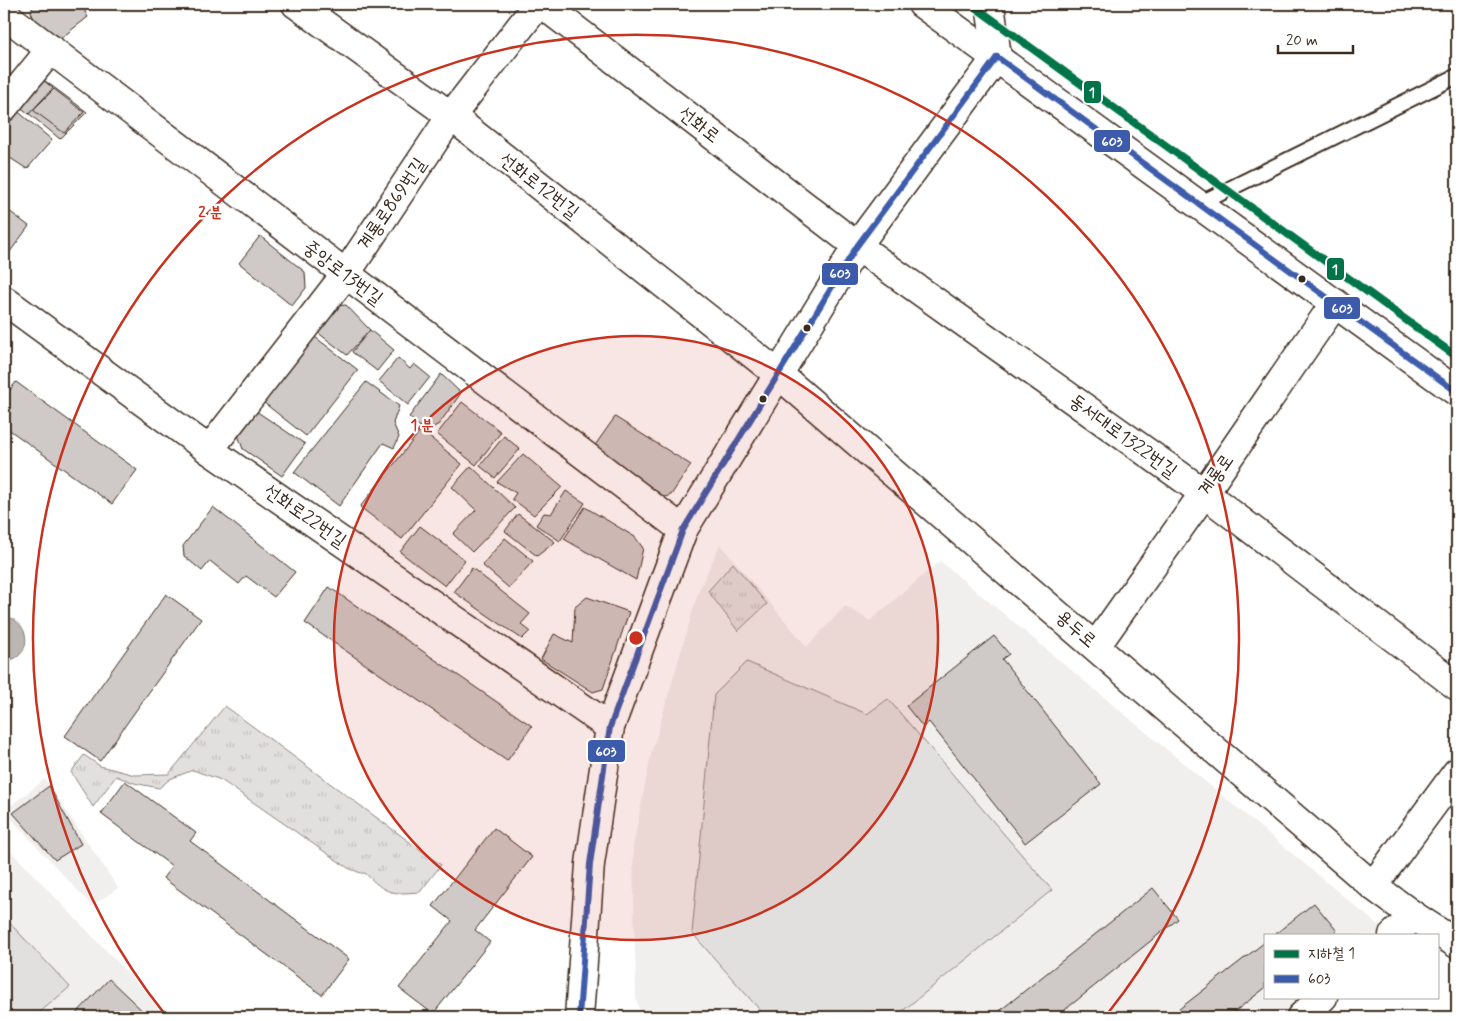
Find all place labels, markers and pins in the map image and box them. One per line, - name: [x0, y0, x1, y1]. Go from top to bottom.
- unlabelled marker: [1297, 274, 1307, 284]
- unlabelled marker: [802, 323, 812, 333]
- unlabelled marker: [758, 394, 768, 404]
- centre of rings: [627, 629, 645, 647]

